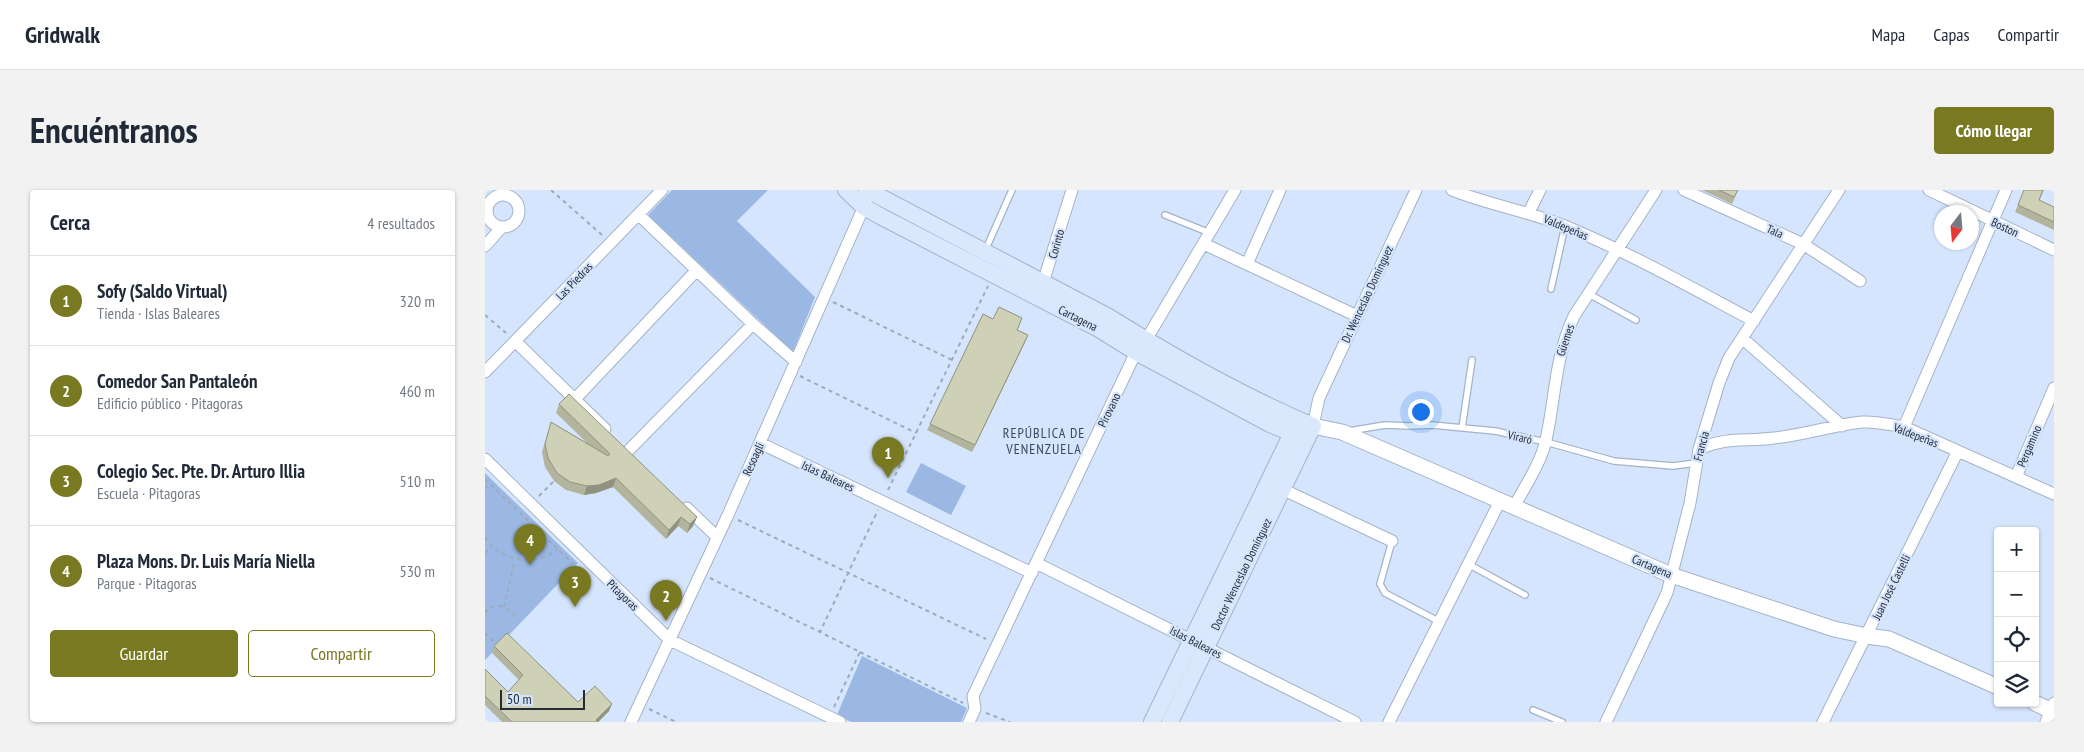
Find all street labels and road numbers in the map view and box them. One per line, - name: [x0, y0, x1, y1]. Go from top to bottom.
- street label: Valdepeñas: [1540, 210, 1591, 243]
- street label: Boston: [1989, 214, 2021, 240]
- street label: Tala: [1764, 221, 1786, 241]
- street label: Corinto: [1045, 228, 1067, 260]
- street label: Dr. Wenceslao Domínguez: [1338, 243, 1396, 345]
- street label: Las Piedras: [552, 259, 596, 303]
- street label: Cartagena: [1056, 302, 1100, 334]
- street label: Güemes: [1553, 322, 1577, 358]
- street label: Pirovano: [1094, 390, 1124, 430]
- street label: Valdepeñas: [1890, 419, 1941, 450]
- street label: Pergamino: [2013, 423, 2045, 469]
- street label: Viraró: [1505, 427, 1534, 447]
- street label: Francia: [1690, 429, 1712, 462]
- street label: Resoagli: [739, 440, 767, 478]
- street label: Islas Baleares: [799, 457, 857, 495]
- street label: Doctor Wenceslao Domínguez: [1207, 516, 1275, 632]
- street label: Cartagena: [1630, 551, 1674, 581]
- street label: Juan José Castelli: [1868, 552, 1913, 623]
- street label: Pitagoras: [604, 576, 642, 614]
- street label: Islas Baleares: [1167, 623, 1225, 661]

